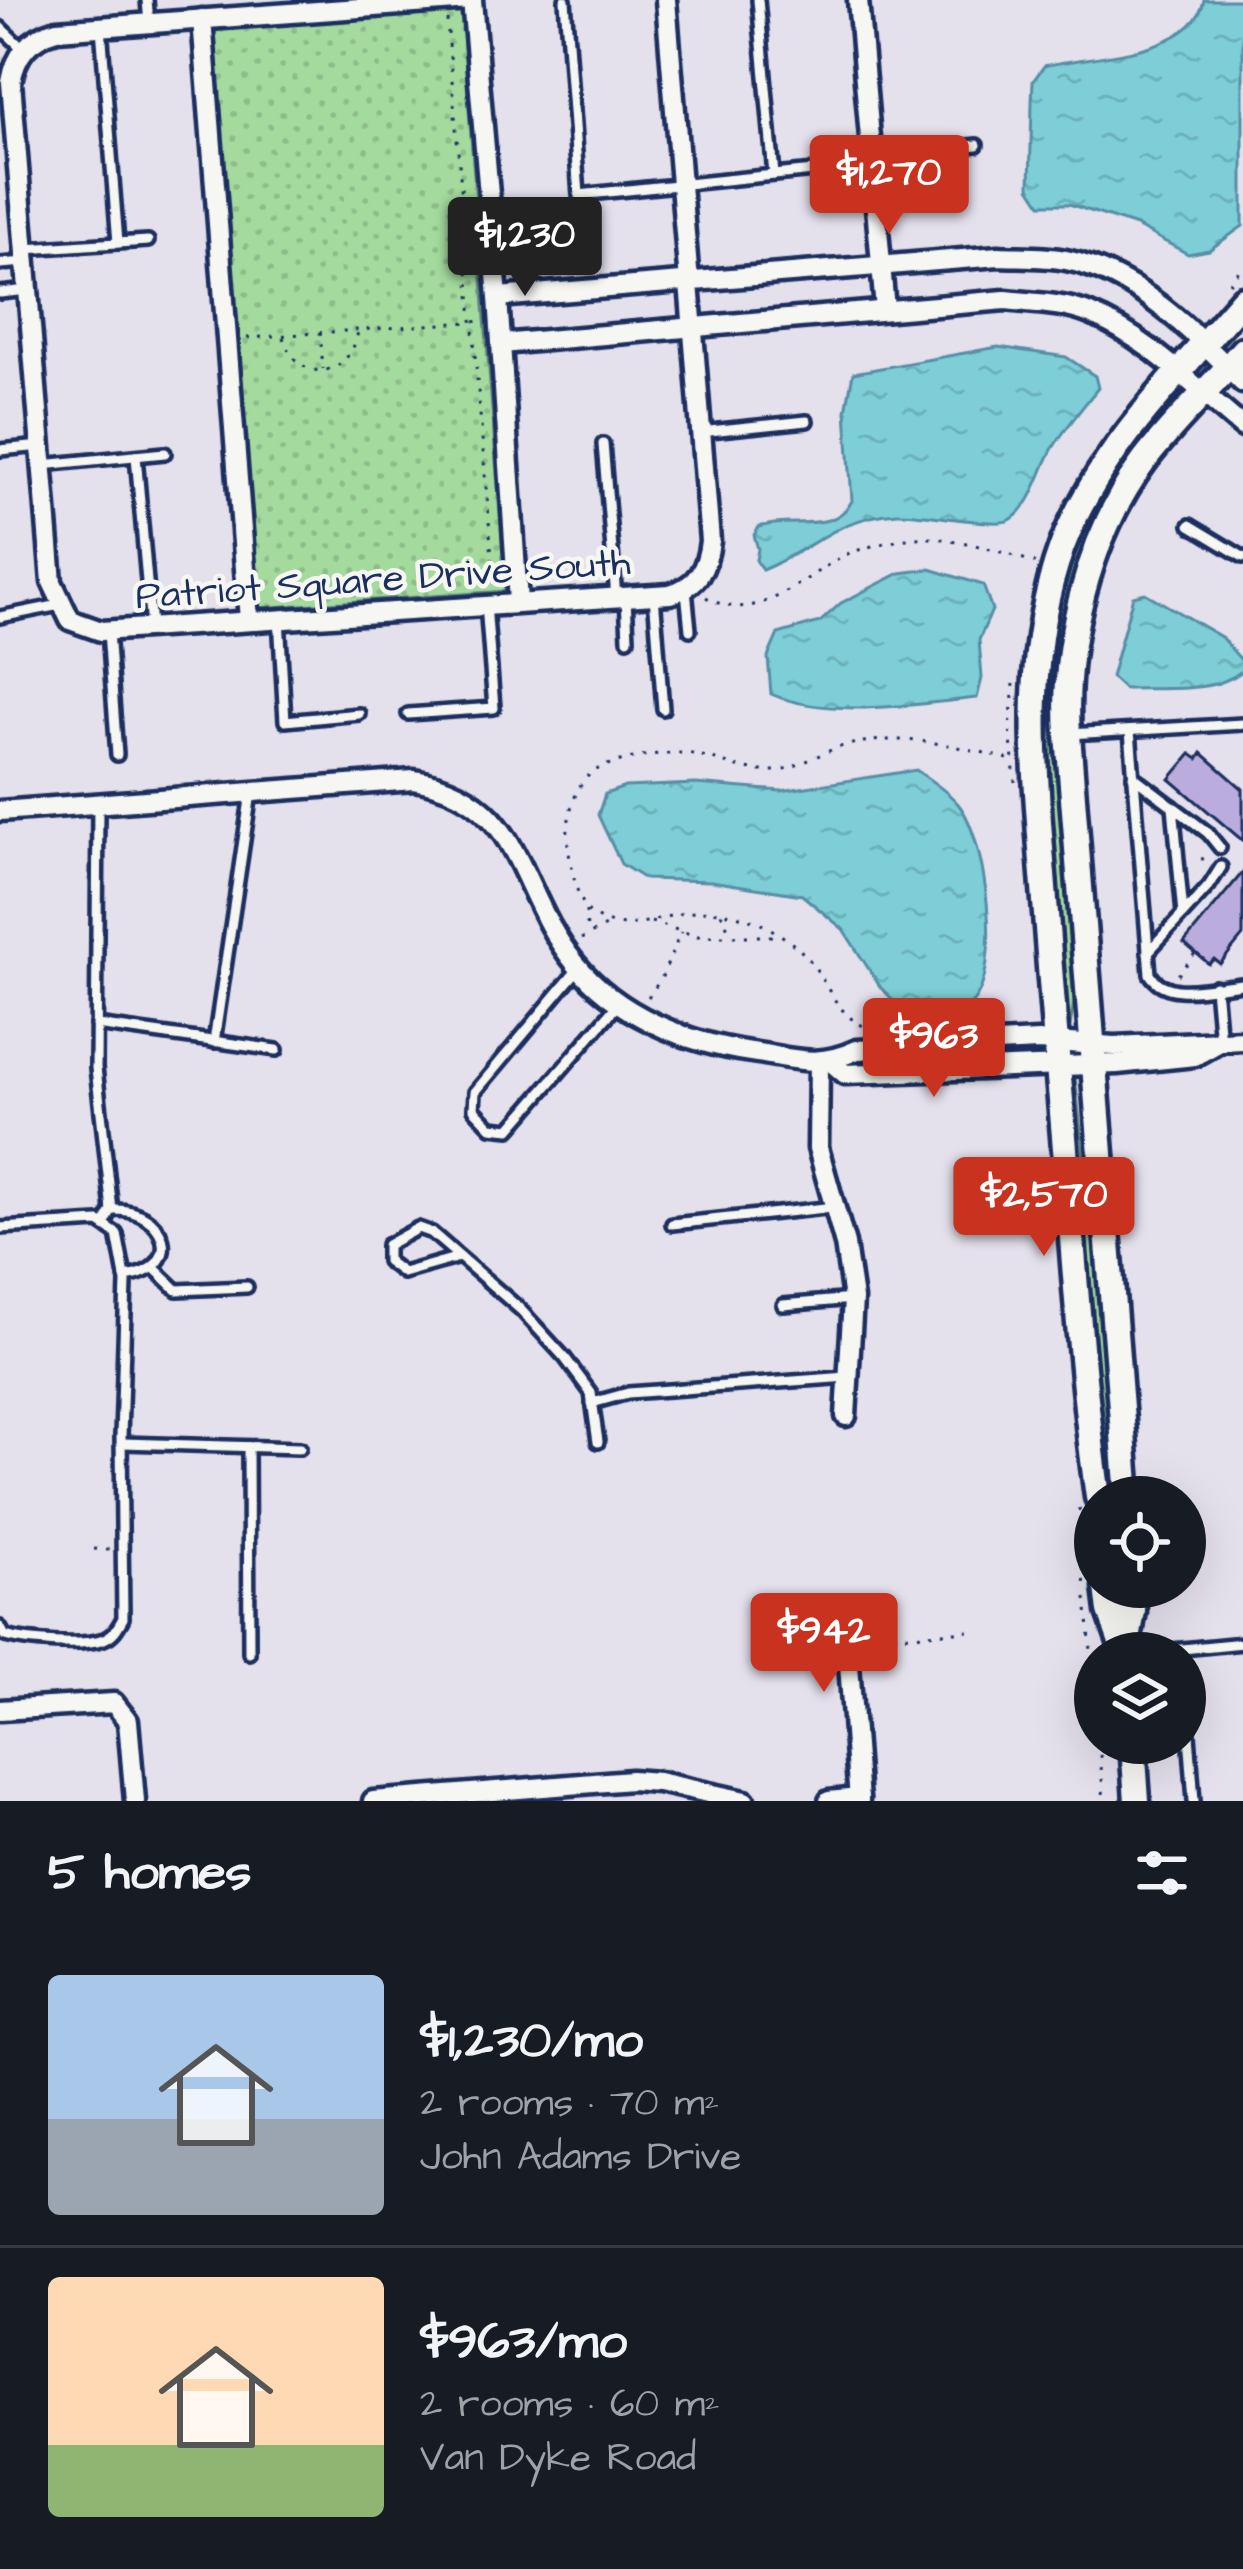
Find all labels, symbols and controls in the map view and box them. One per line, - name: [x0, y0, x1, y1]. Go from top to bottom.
- pin: $1,270: [791, 135, 987, 237]
- text: $1,270: [837, 147, 941, 201]
- pin: $1,230: [427, 197, 623, 299]
- text: $1,230: [475, 209, 575, 263]
- street label: Patriot Square Drive South: [134, 536, 632, 624]
- pin: $963: [863, 998, 1005, 1100]
- text: $963: [890, 1010, 978, 1064]
- pin: $2,570: [946, 1157, 1142, 1259]
- text: $2,570: [980, 1169, 1108, 1223]
- map controls: [1074, 1476, 1206, 1764]
- button: locate: [1074, 1476, 1206, 1608]
- pin: $942: [753, 1593, 895, 1695]
- text: $942: [778, 1605, 870, 1659]
- button: layers: [1074, 1632, 1206, 1764]
- text: 5 homes: [48, 1838, 251, 1909]
- icon: filters: [1129, 1840, 1195, 1906]
- text: $1,230/mo: [420, 2006, 643, 2077]
- icon: home: [144, 2023, 288, 2167]
- text: 2 rooms · 70 m²: [420, 2077, 719, 2131]
- text: John Adams Drive: [420, 2131, 741, 2185]
- text: $963/mo: [420, 2307, 627, 2378]
- icon: home: [144, 2325, 288, 2469]
- text: 2 rooms · 60 m²: [420, 2378, 720, 2432]
- text: Van Dyke Road: [420, 2432, 696, 2486]

